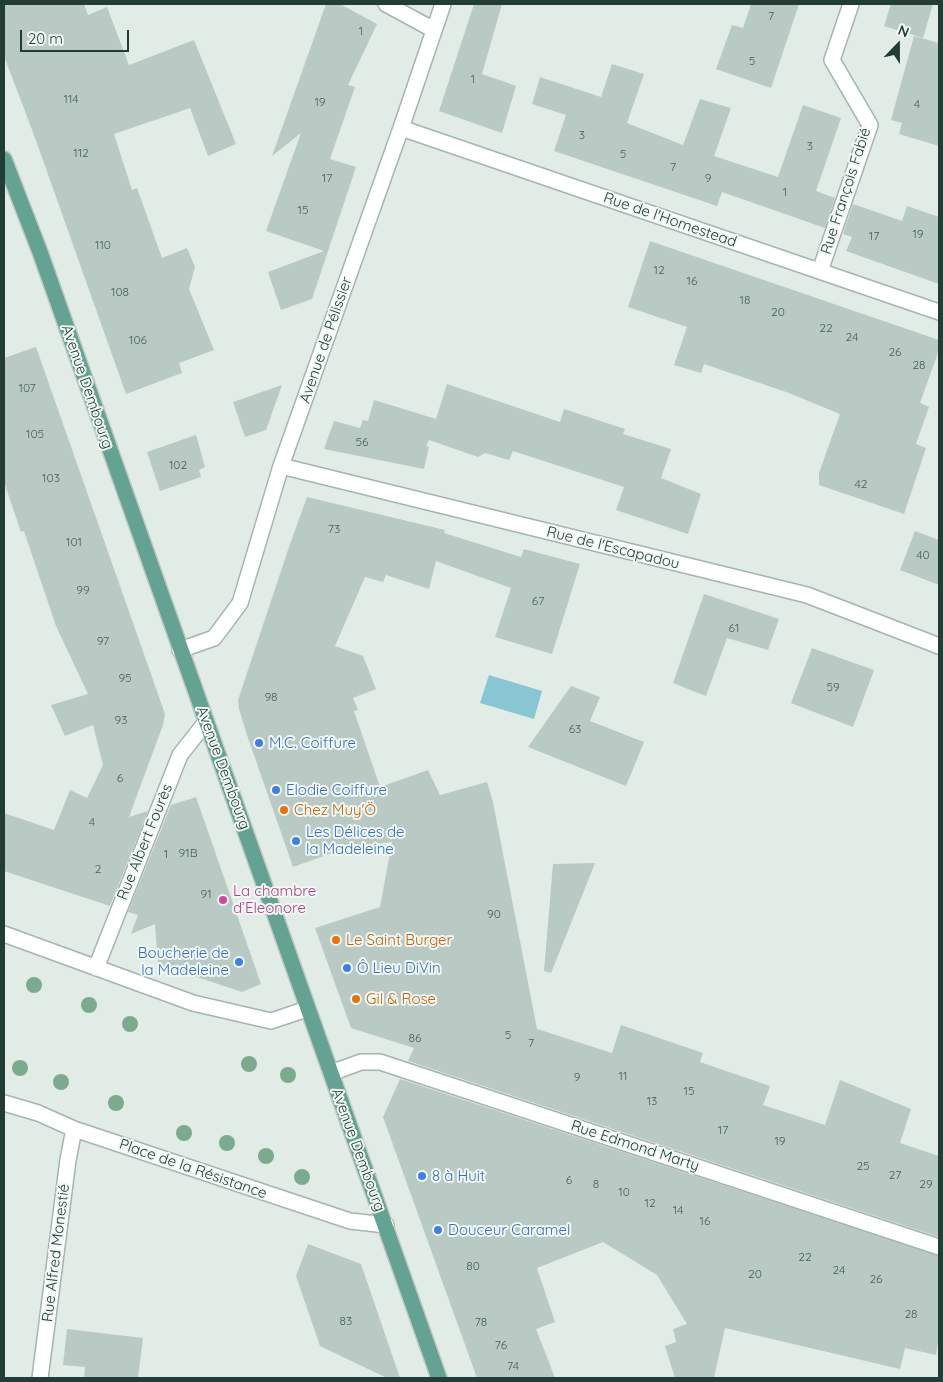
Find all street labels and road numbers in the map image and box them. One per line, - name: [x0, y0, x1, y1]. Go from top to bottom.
- street label: Rue François Fabié: [817, 125, 875, 257]
- street label: Rue de l'Homestead: [601, 189, 739, 251]
- street label: Avenue de Pélissier: [296, 274, 356, 406]
- street label: Avenue Dembourg: [57, 323, 117, 451]
- street label: Rue de l'Escapadou: [545, 523, 681, 573]
- street label: Avenue Dembourg: [192, 704, 254, 832]
- street label: Rue Albert Fourès: [114, 781, 176, 903]
- street label: Avenue Dembourg: [327, 1086, 389, 1214]
- street label: Rue Edmond Marty: [568, 1117, 702, 1175]
- street label: Place de la Résistance: [117, 1135, 269, 1203]
- street label: Rue Alfred Monestié: [39, 1183, 73, 1323]

